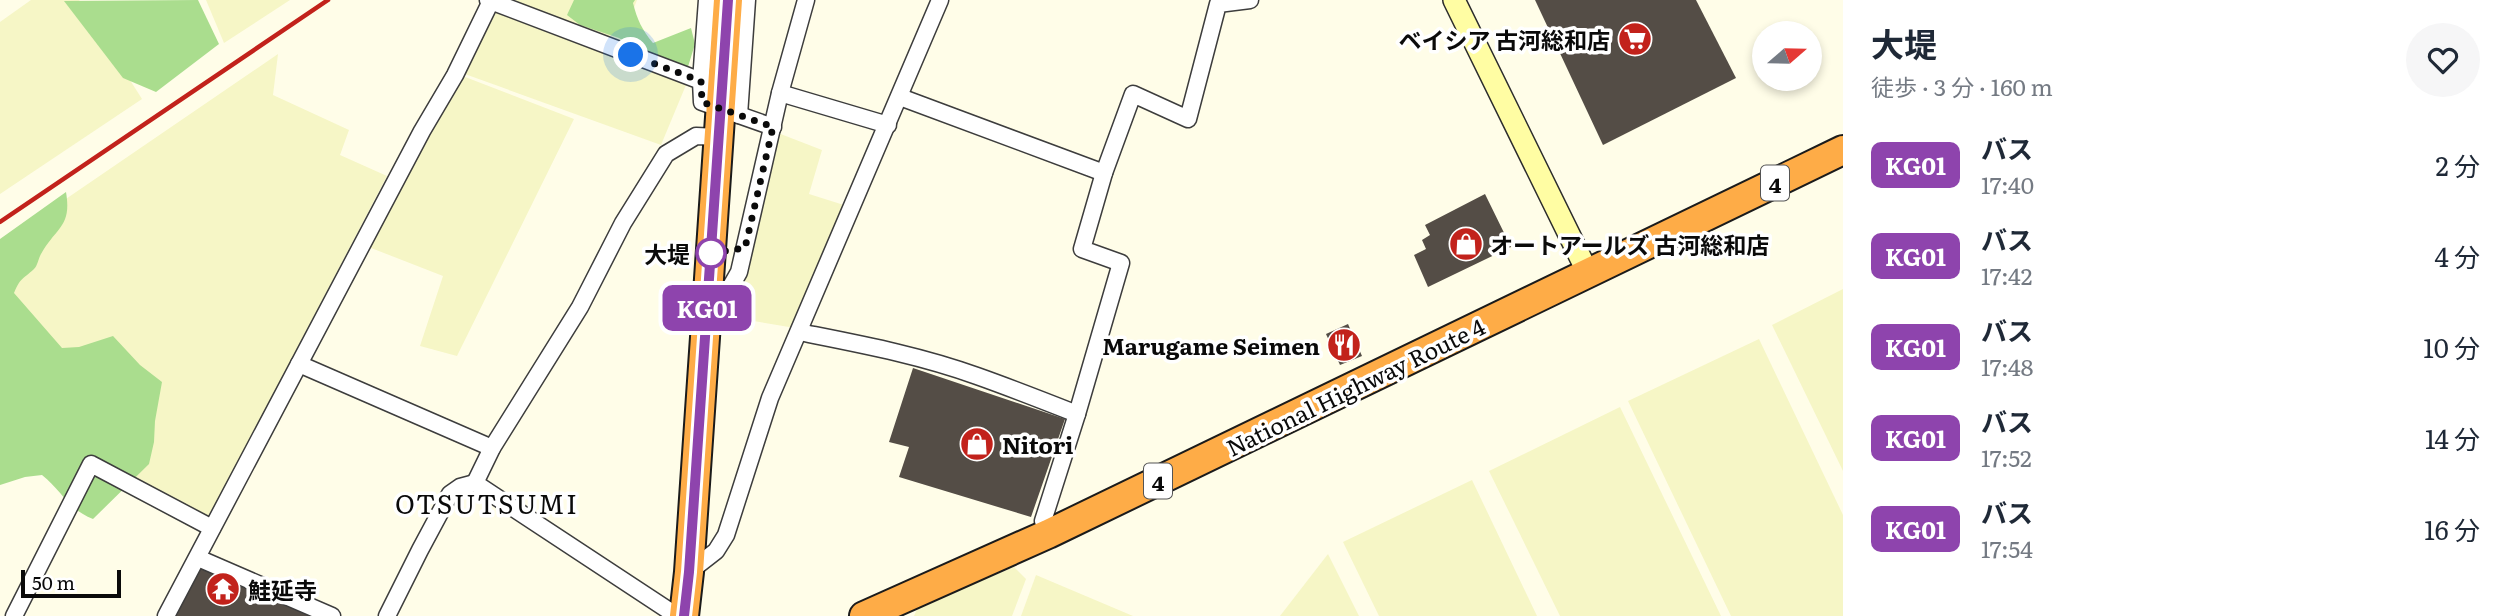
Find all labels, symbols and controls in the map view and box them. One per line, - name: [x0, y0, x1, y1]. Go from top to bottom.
- text: 大堤: [1871, 18, 1937, 67]
- supermarket icon: ベイシア 古河総和店: [1616, 20, 1654, 58]
- north arrow: [1752, 21, 1822, 91]
- map controls: [1752, 21, 1822, 91]
- place label: ベイシア 古河総和店: [1398, 22, 1610, 56]
- button: heart: [2406, 23, 2480, 97]
- your location: [613, 37, 648, 72]
- text: 徒歩 · 3 分 · 160 m: [1871, 69, 2053, 103]
- text: バス: [1981, 128, 2033, 167]
- text: 2 分: [2436, 145, 2480, 184]
- text: KG01: [1885, 147, 1946, 182]
- road number: 4: [1761, 166, 1789, 200]
- text: 17:40: [1981, 167, 2034, 201]
- text: バス: [1981, 219, 2033, 258]
- shop icon: オートアールズ 古河総和店: [1447, 225, 1485, 263]
- place label: オートアールズ 古河総和店: [1490, 227, 1769, 261]
- place label: 大堤: [644, 236, 690, 270]
- text: 4 分: [2434, 236, 2480, 275]
- marker: 大堤: [696, 238, 726, 268]
- text: KG01: [1885, 238, 1946, 273]
- text: 17:42: [1981, 258, 2032, 292]
- line badge: KG01: [658, 285, 756, 331]
- text: KG01: [676, 290, 738, 325]
- street label: National Highway Route 4: [1220, 308, 1490, 464]
- text: バス: [1981, 310, 2033, 349]
- restaurant icon: Marugame Seimen: [1325, 326, 1363, 364]
- text: 10 分: [2423, 327, 2480, 366]
- place label: Marugame Seimen: [1102, 328, 1320, 362]
- text: KG01: [1885, 329, 1946, 364]
- text: 17:48: [1981, 349, 2033, 383]
- text: バス: [1981, 401, 2033, 440]
- text: 14 分: [2425, 418, 2480, 457]
- text: KG01: [1885, 420, 1946, 455]
- shop icon: Nitori: [958, 425, 996, 463]
- place label: Nitori: [1002, 427, 1074, 461]
- text: 17:52: [1981, 440, 2032, 474]
- road number: 4: [1144, 463, 1172, 498]
- district label: OTSUTSUMI: [395, 483, 579, 522]
- text: バス: [1981, 492, 2033, 531]
- text: 16 分: [2424, 509, 2480, 548]
- text: KG01: [1885, 511, 1946, 546]
- text: 17:54: [1981, 531, 2033, 565]
- scale bar: [21, 567, 121, 599]
- text: 50 m: [32, 568, 75, 596]
- temple icon: 鮭延寺: [204, 570, 242, 608]
- place label: 鮭延寺: [248, 572, 317, 606]

